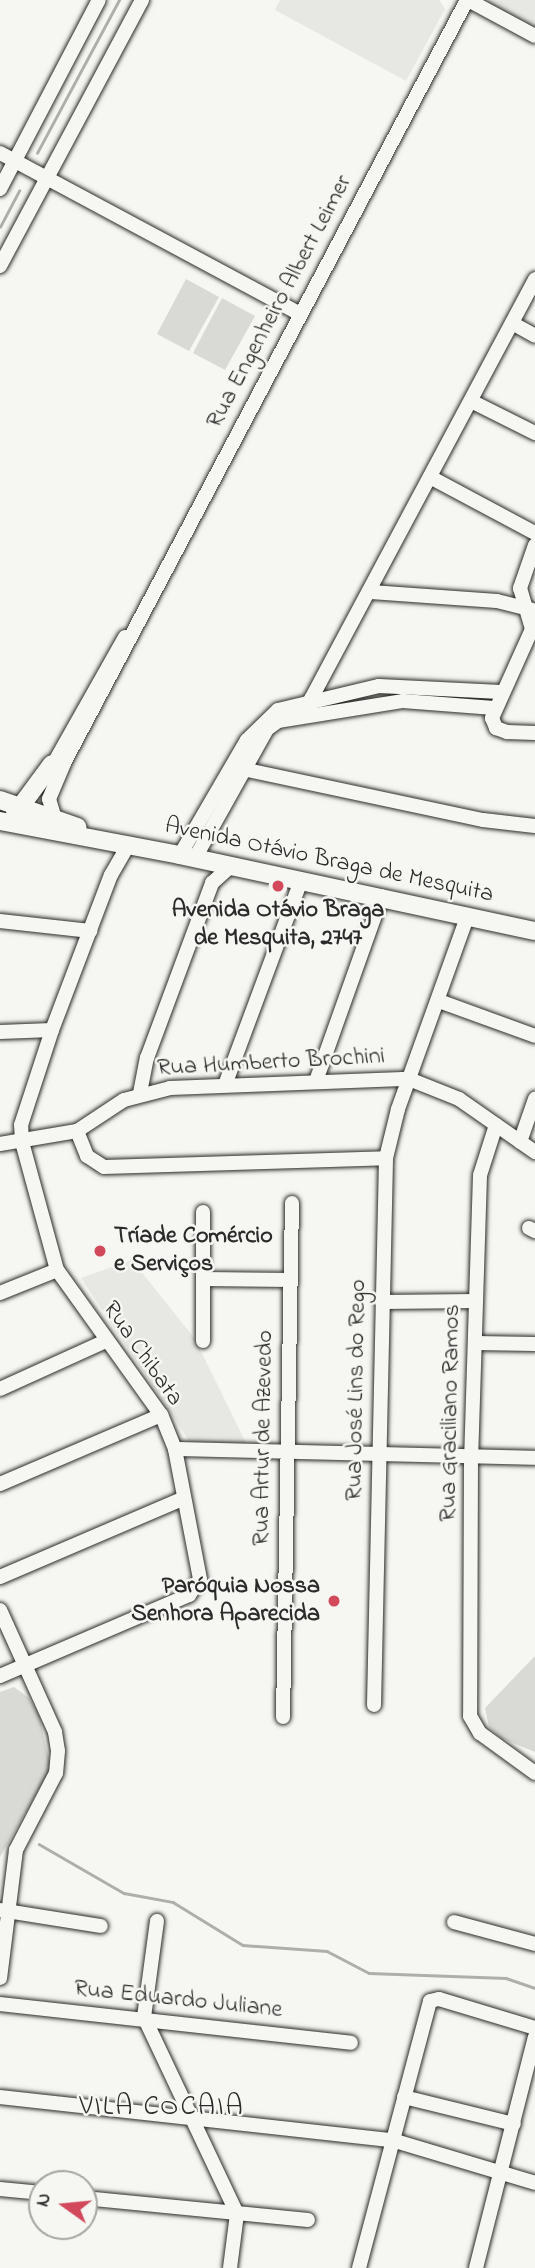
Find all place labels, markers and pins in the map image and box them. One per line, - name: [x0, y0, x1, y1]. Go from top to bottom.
- marker: Avenida Otávio Braga de Mesquita, 2747: [270, 878, 286, 894]
- place label: Avenida Otávio Braga de Mesquita, 2747: [172, 897, 384, 953]
- place label: Tríade Comércio e Serviços: [114, 1223, 273, 1279]
- marker: Tríade Comércio e Serviços: [92, 1243, 108, 1259]
- place label: Paróquia Nossa Senhora Aparecida: [131, 1573, 320, 1629]
- marker: Paróquia Nossa Senhora Aparecida: [326, 1593, 342, 1609]

